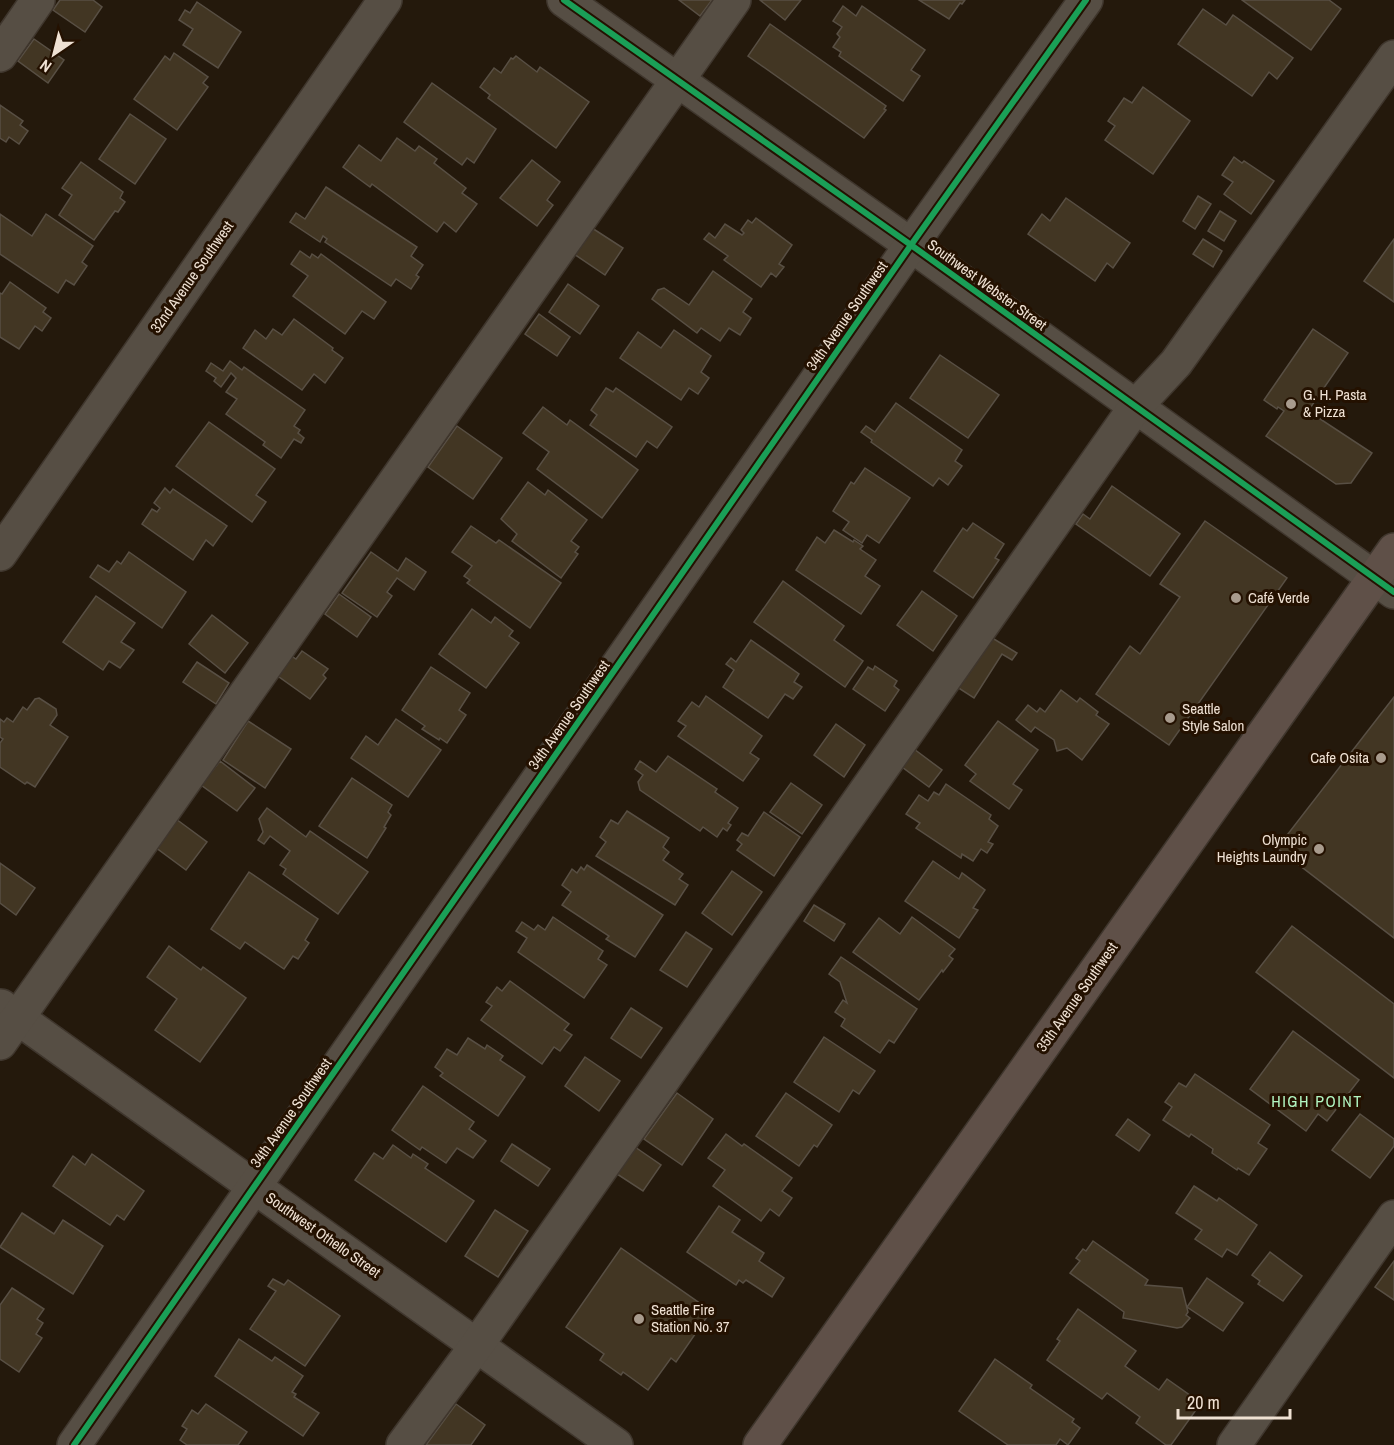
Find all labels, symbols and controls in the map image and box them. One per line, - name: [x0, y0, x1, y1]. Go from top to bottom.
- north arrow: [24, 24, 84, 84]
- text: N: [35, 55, 56, 78]
- street label: 32nd Avenue Southwest: [145, 216, 239, 337]
- street label: Southwest Webster Street: [923, 234, 1052, 335]
- street label: 34th Avenue Southwest: [801, 256, 893, 375]
- place label: G. H. Pasta & Pizza: [1303, 384, 1367, 422]
- marker: G. H. Pasta & Pizza: [1284, 397, 1298, 411]
- place label: Café Verde: [1248, 587, 1310, 608]
- marker: Café Verde: [1229, 591, 1243, 605]
- street label: 34th Avenue Southwest: [523, 655, 615, 774]
- place label: Seattle Style Salon: [1182, 698, 1244, 736]
- marker: Seattle Style Salon: [1163, 711, 1177, 725]
- place label: Cafe Osita: [1310, 747, 1369, 768]
- marker: Cafe Osita: [1374, 751, 1388, 765]
- place label: Olympic Heights Laundry: [1217, 829, 1308, 867]
- marker: Olympic Heights Laundry: [1312, 842, 1326, 856]
- street label: 35th Avenue Southwest: [1031, 937, 1123, 1056]
- street label: 34th Avenue Southwest: [245, 1053, 337, 1172]
- district label: HIGH POINT: [1271, 1090, 1363, 1112]
- street label: Southwest Othello Street: [262, 1187, 386, 1283]
- place label: Seattle Fire Station No. 37: [651, 1299, 730, 1337]
- marker: Seattle Fire Station No. 37: [632, 1312, 646, 1326]
- scale bar: [1178, 1382, 1290, 1420]
- text: 20 m: [1187, 1390, 1220, 1415]

